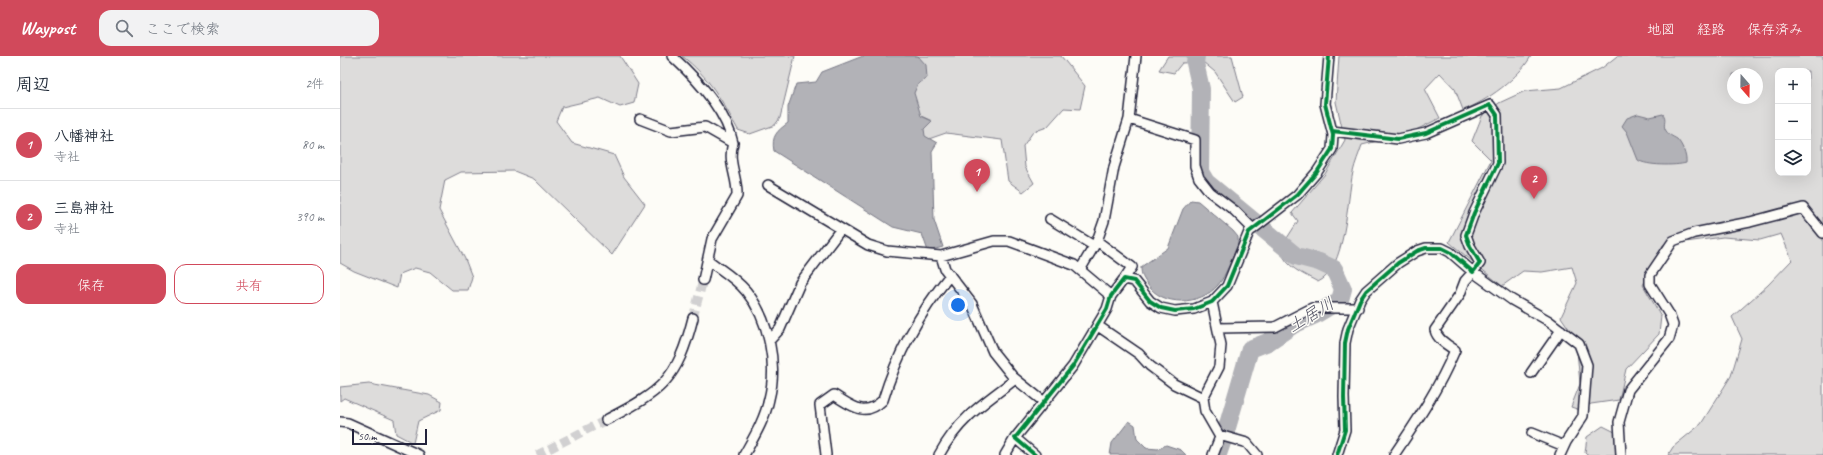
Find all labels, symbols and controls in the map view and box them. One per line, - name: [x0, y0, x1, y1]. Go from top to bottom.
- search box: [99, 10, 379, 46]
- text: Waypost: [20, 16, 75, 40]
- icon: search: [113, 17, 135, 39]
- text: ここで検索: [145, 20, 220, 39]
- text: 地図: [1647, 21, 1675, 38]
- text: 経路: [1697, 21, 1725, 38]
- text: 保存済み: [1747, 21, 1803, 38]
- north arrow: [1727, 68, 1763, 104]
- map controls: [1775, 68, 1811, 176]
- button: +: [1775, 68, 1811, 104]
- text: 周辺: [16, 74, 50, 95]
- text: 2件: [305, 76, 324, 92]
- button: −: [1775, 104, 1811, 140]
- text: 八幡神社: [54, 127, 114, 146]
- text: 1: [26, 137, 32, 153]
- text: 80 m: [302, 137, 324, 153]
- button: layers: [1775, 140, 1811, 176]
- text: 寺社: [54, 149, 80, 165]
- pin: 1: [964, 159, 990, 192]
- pin: 2: [1521, 166, 1547, 199]
- text: 三島神社: [54, 199, 114, 218]
- text: 2: [26, 209, 32, 225]
- text: 390 m: [296, 209, 324, 225]
- text: 寺社: [54, 221, 80, 237]
- button: 保存: [16, 264, 166, 304]
- button: 共有: [174, 264, 324, 304]
- water label: 土居川: [1284, 293, 1338, 337]
- your location: [948, 295, 968, 315]
- scale bar: [352, 427, 427, 446]
- text: 50 m: [358, 429, 377, 443]

